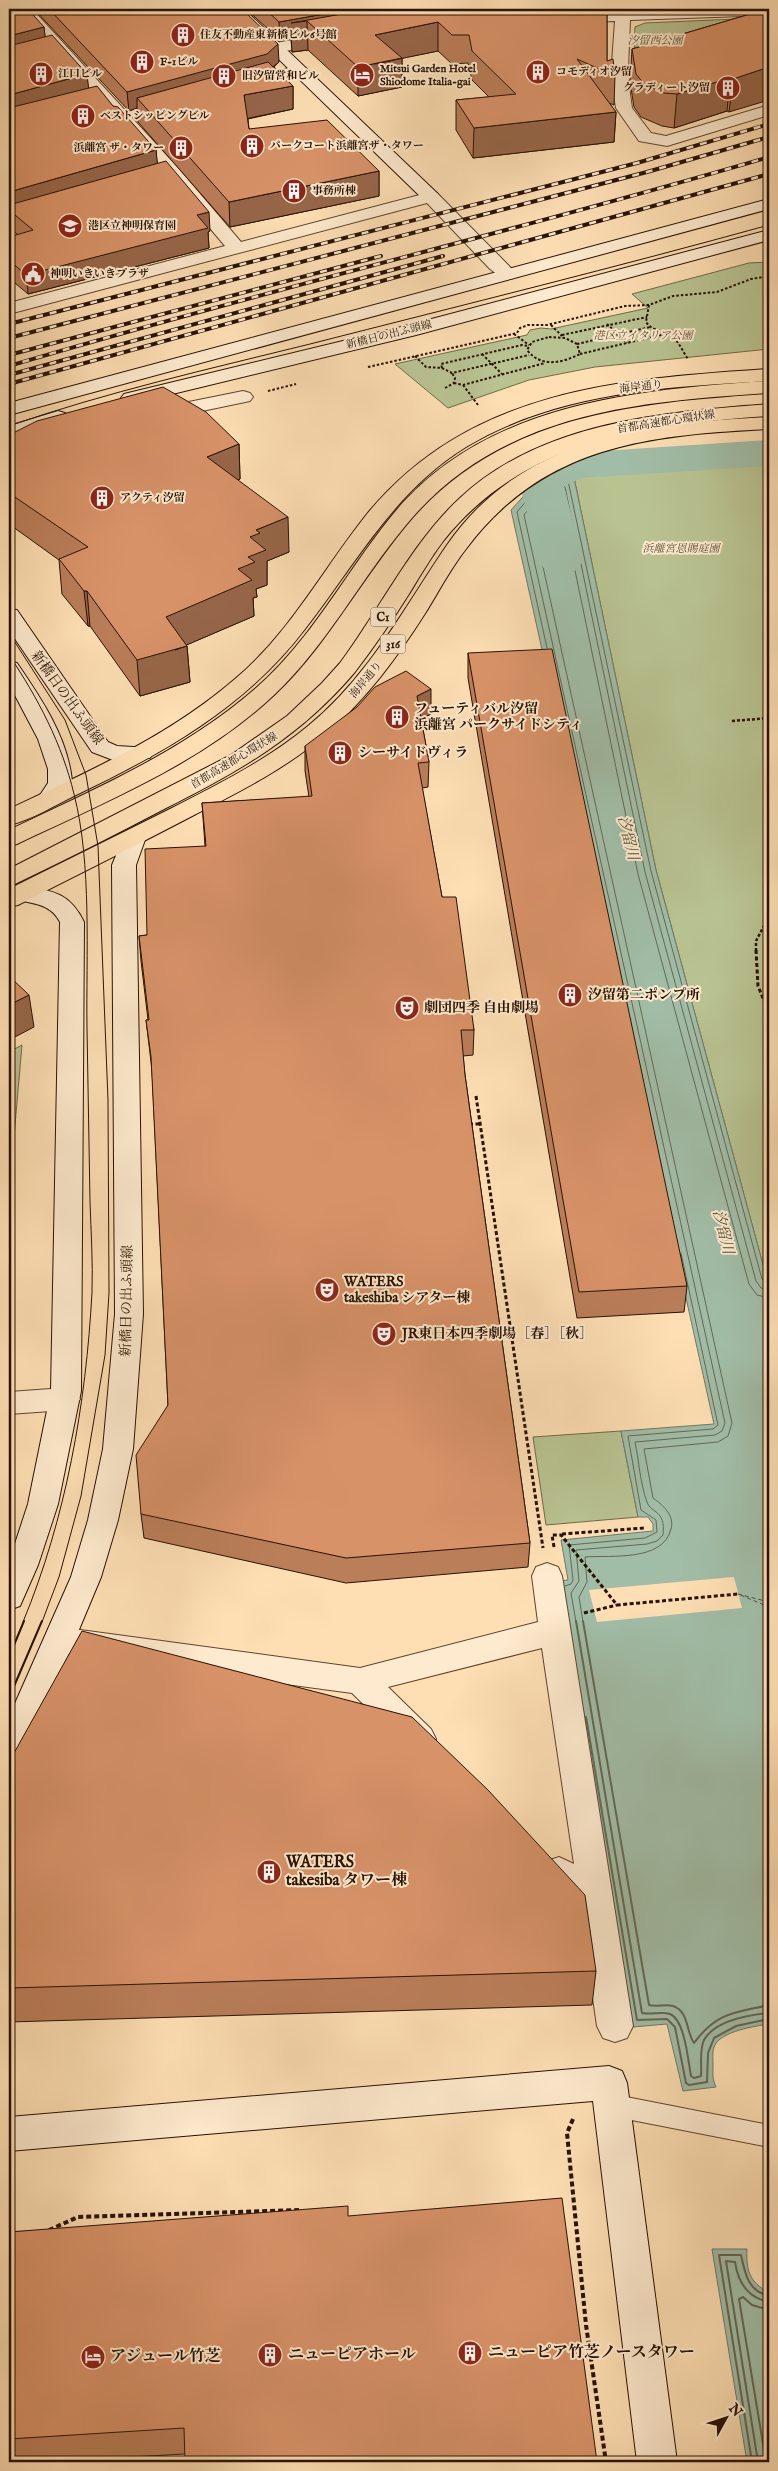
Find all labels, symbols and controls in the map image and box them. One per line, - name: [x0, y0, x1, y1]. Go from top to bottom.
- building icon: 住友不動産東新橋ビル6号館: [170, 22, 196, 48]
- place label: 住友不動産東新橋ビル6号館: [200, 28, 337, 42]
- park label: 汐留西公園: [628, 34, 684, 48]
- building icon: F-1ビル: [129, 49, 155, 75]
- place label: F-1ビル: [160, 55, 198, 69]
- building icon: コモディオ汐留: [525, 59, 551, 85]
- building icon: 江口ビル: [28, 61, 54, 87]
- hotel icon: Mitsui Garden Hotel Shiodome Italia-gai: [349, 62, 375, 88]
- place label: Mitsui Garden Hotel Shiodome Italia-gai: [380, 62, 477, 89]
- building icon: 旧汐留営和ビル: [211, 63, 237, 89]
- place label: コモディオ汐留: [556, 65, 632, 79]
- place label: 江口ビル: [58, 67, 102, 81]
- place label: 旧汐留営和ビル: [242, 69, 319, 83]
- building icon: グラディート汐留: [715, 75, 741, 101]
- place label: グラディート汐留: [623, 81, 710, 95]
- building icon: ベストシッピングビル: [70, 103, 96, 129]
- place label: ベストシッピングビル: [100, 109, 210, 123]
- building icon: パークコート浜離宮ザ・タワー: [239, 133, 265, 159]
- building icon: 浜離宮 ザ・タワー: [168, 135, 194, 161]
- place label: パークコート浜離宮ザ・タワー: [269, 139, 424, 153]
- place label: 浜離宮 ザ・タワー: [74, 141, 164, 155]
- building icon: 事務所棟: [281, 178, 307, 204]
- place label: 事務所棟: [312, 184, 356, 198]
- school or university icon: 港区立神明保育園: [57, 213, 83, 239]
- place label: 港区立神明保育園: [88, 219, 176, 233]
- public building icon: 神明いきいきプラザ: [20, 261, 46, 287]
- place label: 神明いきいきプラザ: [50, 267, 149, 281]
- street label: 新橋日の出ふ頭線: [345, 318, 433, 352]
- park label: 港区立イタリア公園: [594, 329, 694, 343]
- street label: 海岸通り: [618, 377, 664, 397]
- street label: 首都高速都心環状線: [616, 407, 716, 437]
- building icon: アクティ汐留: [89, 485, 115, 511]
- place label: アクティ汐留: [120, 491, 185, 505]
- park label: 浜離宮恩賜庭園: [643, 542, 721, 556]
- road number: C1: [370, 608, 396, 626]
- road number: 316: [380, 634, 406, 654]
- street label: 新橋日の出ふ頭線: [27, 647, 107, 749]
- street label: 海岸通り: [346, 659, 386, 701]
- place label: フューティバル汐留 浜離宮 パークサイドシティ: [414, 700, 583, 734]
- building icon: フューティバル汐留 浜離宮 パークサイドシティ: [384, 704, 410, 730]
- street label: 首都高速都心環状線: [188, 730, 280, 792]
- building icon: シーサイドヴィラ: [327, 740, 353, 766]
- place label: シーサイドヴィラ: [358, 744, 468, 762]
- water label: 汐留川: [613, 814, 643, 864]
- building icon: 汐留第二ポンプ所: [557, 982, 583, 1008]
- place label: 汐留第二ポンプ所: [588, 986, 700, 1004]
- theatre icon: 劇団四季 自由劇場: [394, 995, 420, 1021]
- place label: 劇団四季 自由劇場: [424, 999, 539, 1017]
- water label: 汐留川: [708, 1208, 738, 1258]
- street label: 新橋日の出ふ頭線: [117, 1245, 137, 1357]
- place label: WATERS takeshiba シアター棟: [343, 1273, 470, 1307]
- theatre icon: WATERS takeshiba シアター棟: [314, 1277, 340, 1303]
- theatre icon: JR東日本四季劇場［春］［秋］: [371, 1321, 397, 1347]
- place label: JR東日本四季劇場［春］［秋］: [400, 1325, 593, 1343]
- place label: WATERS takesiba タワー棟: [285, 1853, 407, 1891]
- building icon: WATERS takesiba タワー棟: [256, 1859, 282, 1885]
- building icon: ニューピア竹芝ノースタワー: [457, 2340, 483, 2366]
- building icon: ニューピアホール: [257, 2342, 283, 2368]
- place label: ニューピア竹芝ノースタワー: [488, 2343, 695, 2363]
- hotel icon: アジュール竹芝: [80, 2344, 106, 2370]
- place label: ニューピアホール: [288, 2345, 416, 2365]
- place label: アジュール竹芝: [110, 2347, 221, 2367]
- north arrow: [700, 2394, 750, 2444]
- text: N: [724, 2399, 746, 2421]

